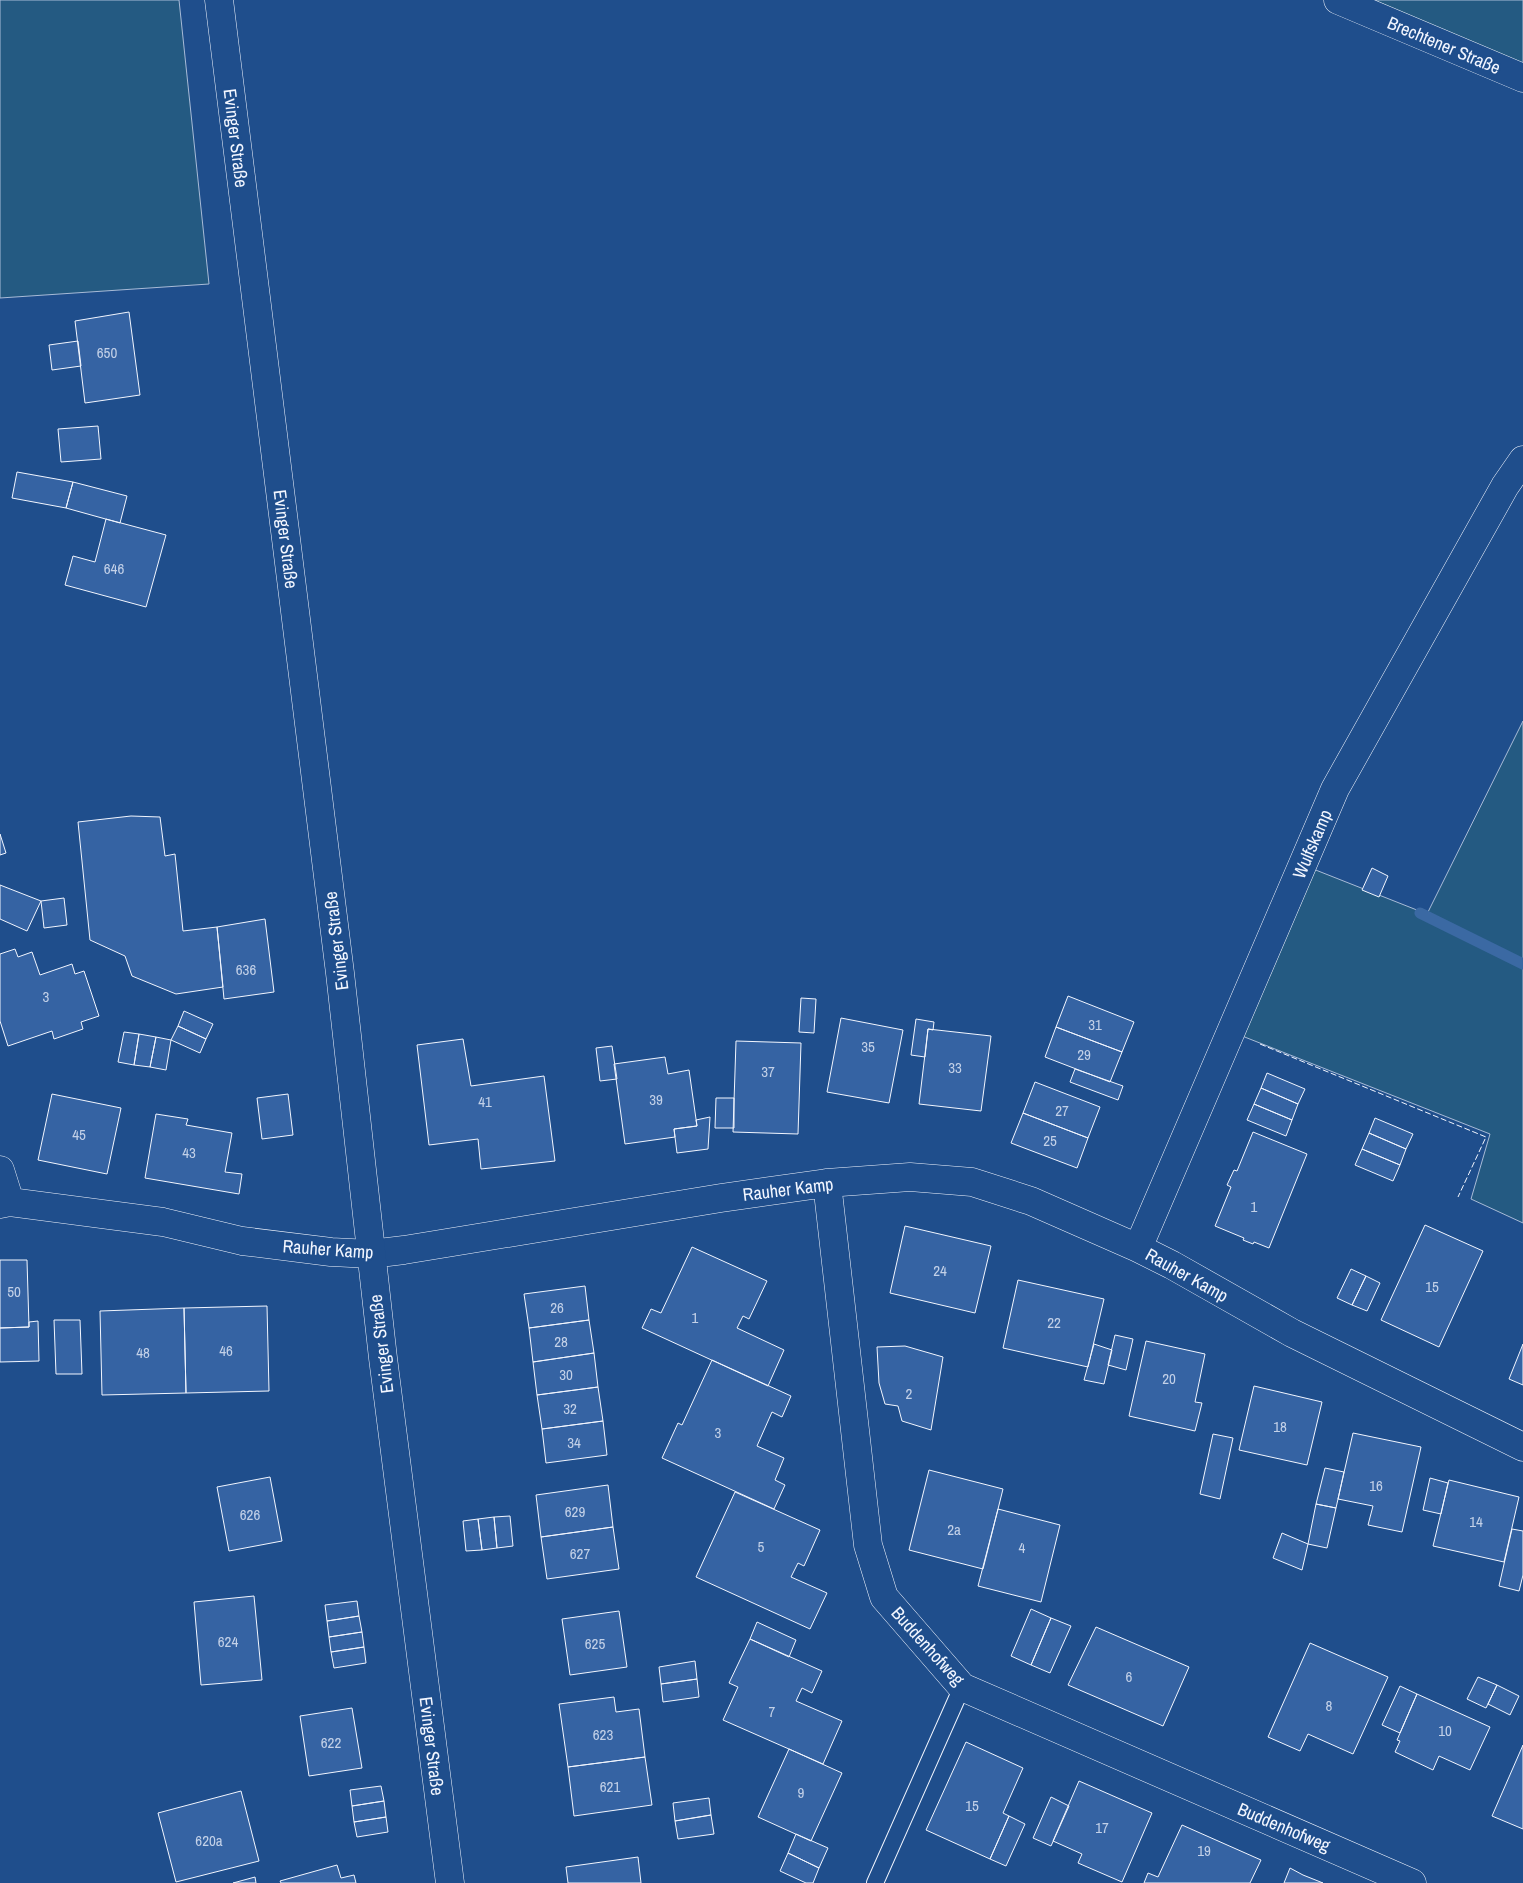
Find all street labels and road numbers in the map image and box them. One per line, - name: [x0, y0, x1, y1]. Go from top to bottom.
- street label: Brechtener Straße: [1384, 10, 1504, 80]
- street label: Evinger Straße: [218, 87, 254, 189]
- street label: Evinger Straße: [268, 488, 304, 590]
- street label: Wulfskamp: [1286, 806, 1338, 882]
- street label: Evinger Straße: [318, 890, 354, 992]
- street label: Rauher Kamp: [741, 1171, 835, 1207]
- street label: Rauher Kamp: [282, 1233, 374, 1265]
- street label: Rauher Kamp: [1141, 1242, 1233, 1308]
- street label: Evinger Straße: [363, 1293, 399, 1395]
- street label: Buddenhofweg: [886, 1601, 971, 1692]
- street label: Evinger Straße: [414, 1695, 450, 1797]
- street label: Buddenhofweg: [1234, 1796, 1335, 1858]

